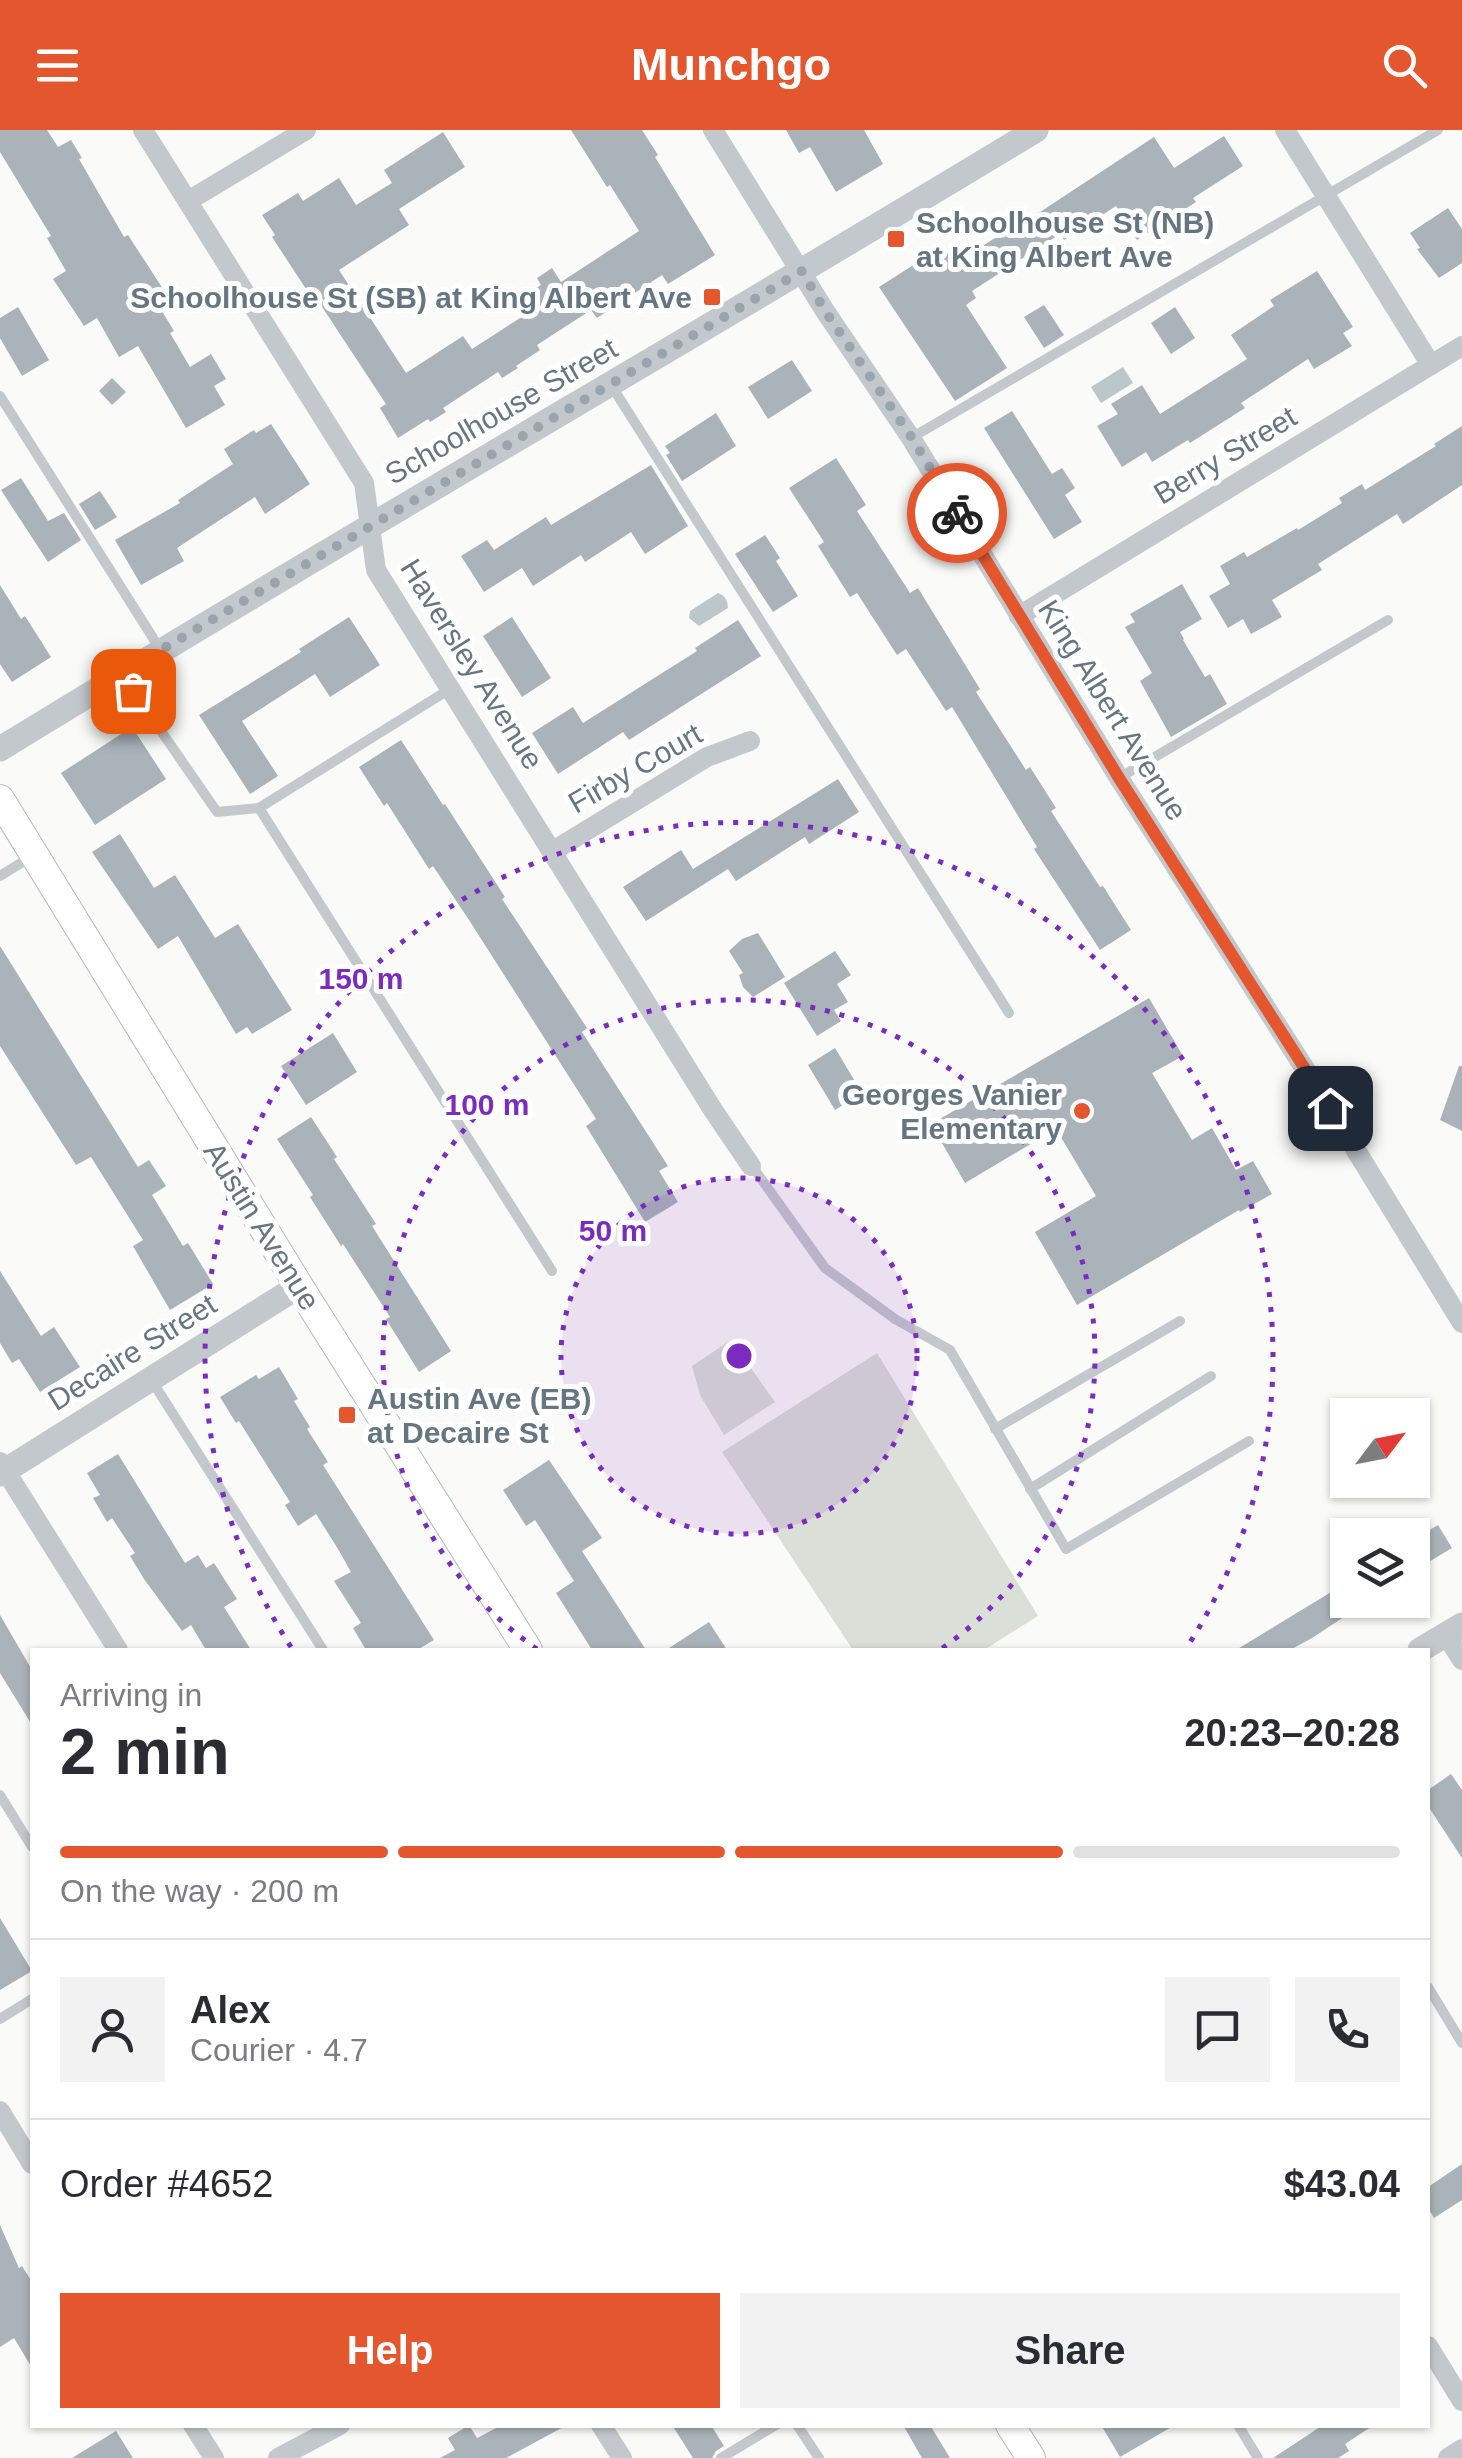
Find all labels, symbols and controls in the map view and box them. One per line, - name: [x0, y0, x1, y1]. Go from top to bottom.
- icon: menu: [30, 38, 85, 93]
- icon: search: [1377, 38, 1432, 93]
- text: Munchgo: [631, 39, 831, 90]
- place label: Schoolhouse St (NB) at King Albert Ave: [916, 206, 1214, 273]
- marker: Schoolhouse St (NB) at King Albert Ave: [885, 228, 907, 250]
- place label: Schoolhouse St (SB) at King Albert Ave: [130, 281, 692, 314]
- marker: Schoolhouse St (SB) at King Albert Ave: [701, 286, 723, 308]
- street label: Schoolhouse Street: [379, 331, 623, 491]
- street label: Berry Street: [1148, 399, 1303, 510]
- courier: [907, 463, 1007, 563]
- icon: bike: [930, 486, 985, 541]
- street label: Haversley Avenue: [394, 553, 550, 775]
- street label: King Albert Avenue: [1032, 594, 1194, 826]
- pin: [91, 649, 176, 734]
- icon: bag: [106, 664, 161, 719]
- street label: Firby Court: [563, 716, 708, 819]
- text: 150 m: [318, 962, 404, 995]
- pin: [1288, 1066, 1373, 1151]
- place label: Georges Vanier Elementary: [842, 1078, 1062, 1145]
- icon: home: [1303, 1081, 1358, 1136]
- text: 100 m: [444, 1088, 530, 1121]
- marker: Georges Vanier Elementary: [1071, 1100, 1093, 1122]
- street label: Austin Avenue: [197, 1136, 327, 1316]
- text: 50 m: [579, 1214, 647, 1247]
- street label: Decaire Street: [42, 1287, 223, 1417]
- centre of rings: [721, 1338, 757, 1374]
- place label: Austin Ave (EB) at Decaire St: [367, 1382, 591, 1449]
- north arrow: [1330, 1398, 1430, 1498]
- map controls: [1330, 1398, 1430, 1618]
- marker: Austin Ave (EB) at Decaire St: [336, 1404, 358, 1426]
- button: layers: [1330, 1518, 1430, 1618]
- text: Arriving in: [60, 1677, 202, 1713]
- text: 20:23–20:28: [1184, 1712, 1400, 1754]
- text: 2 min: [60, 1715, 230, 1788]
- text: On the way · 200 m: [60, 1873, 339, 1909]
- button: person: [60, 1977, 165, 2082]
- button: chat: [1165, 1977, 1270, 2082]
- button: phone: [1295, 1977, 1400, 2082]
- text: Alex: [190, 1989, 270, 2031]
- text: Courier · 4.7: [190, 2032, 368, 2068]
- text: Order #4652: [60, 2163, 273, 2205]
- text: $43.04: [1284, 2163, 1400, 2205]
- button: Help: [60, 2293, 720, 2408]
- button: Share: [740, 2293, 1400, 2408]

